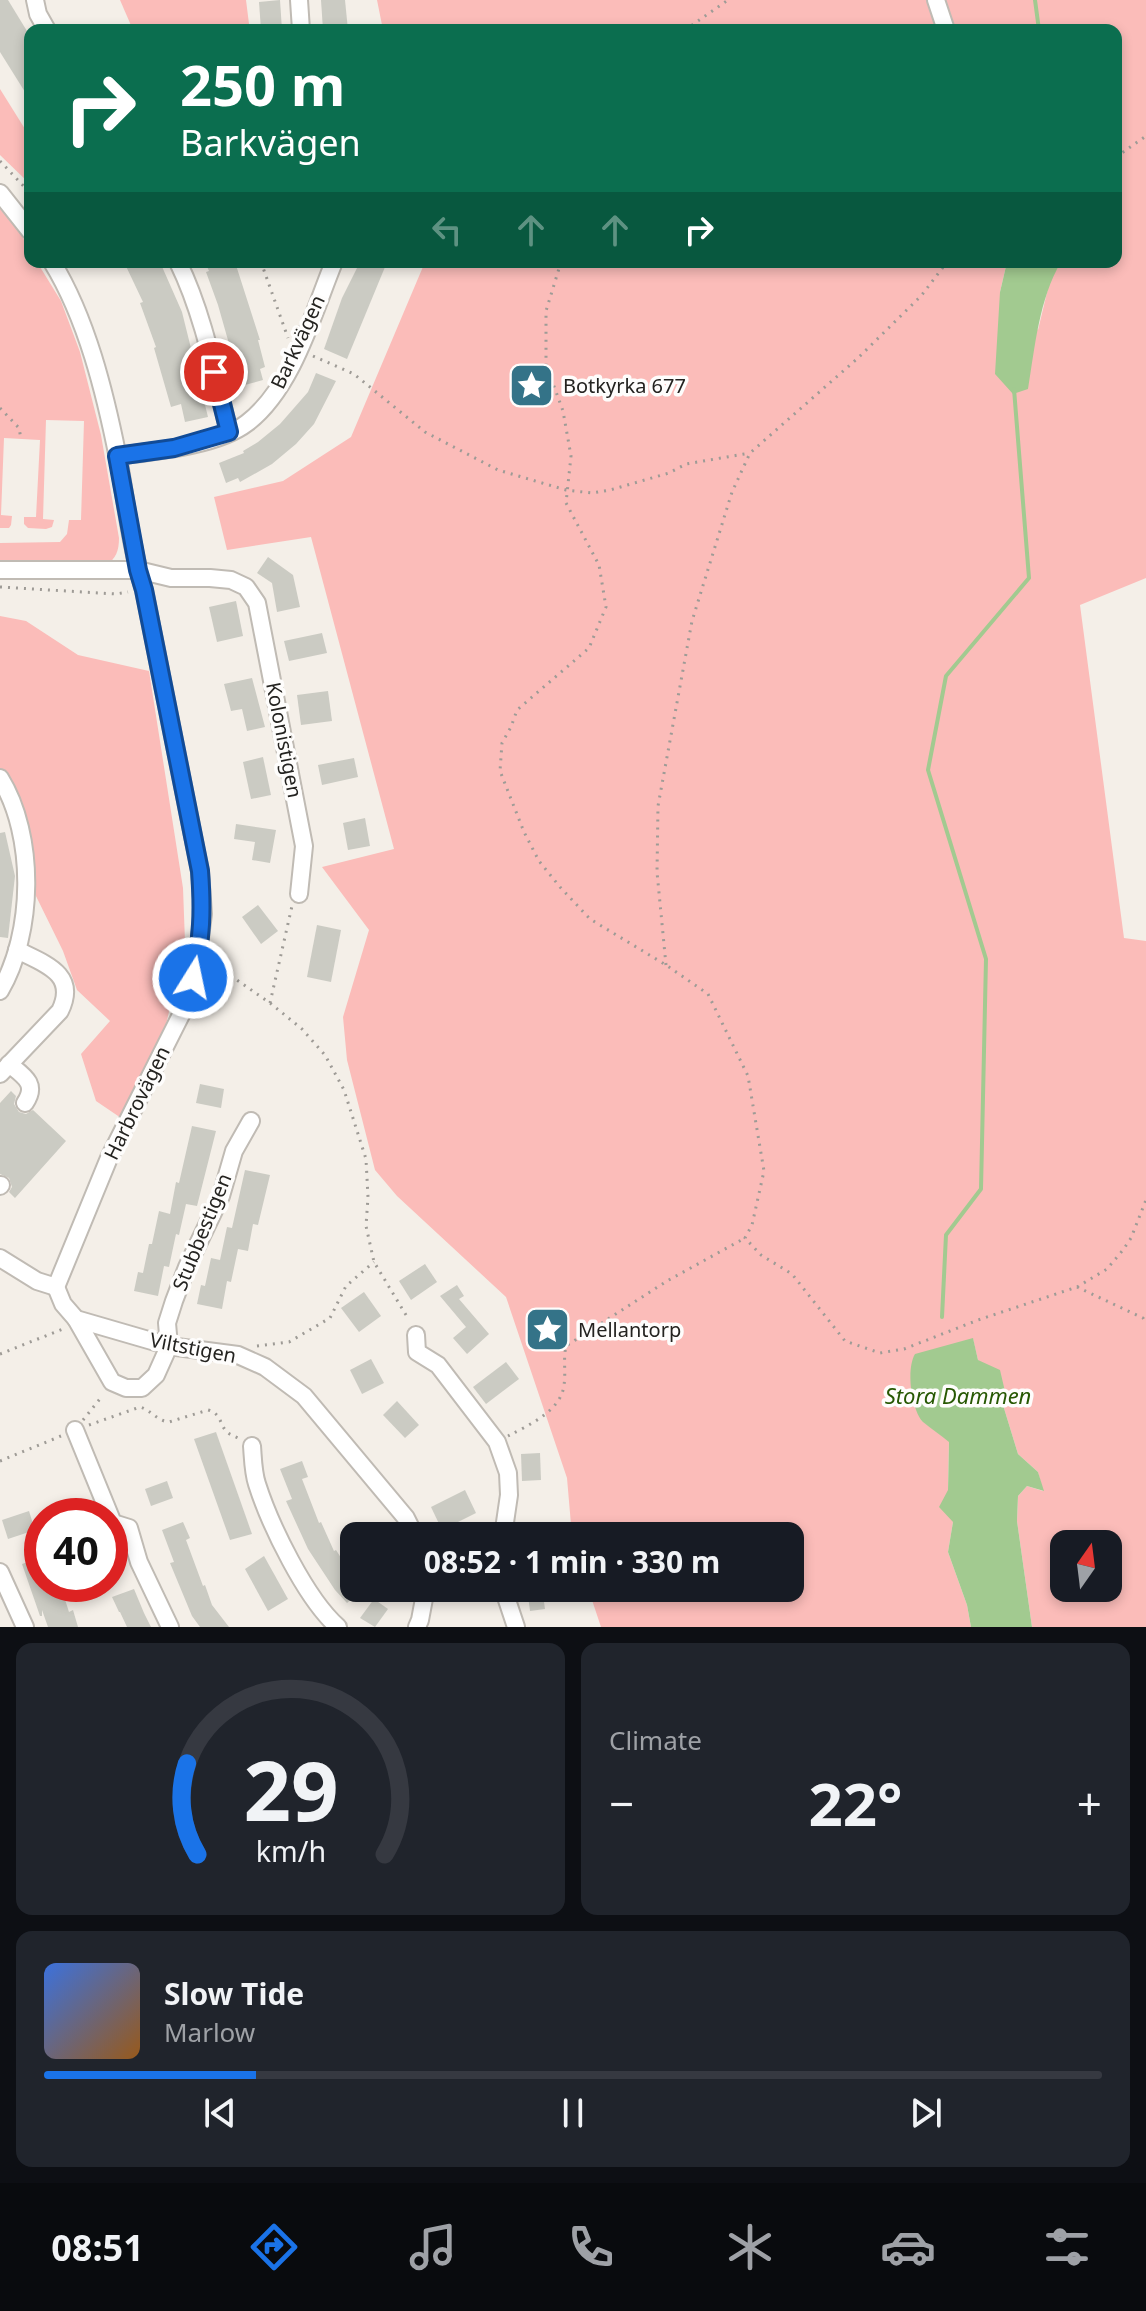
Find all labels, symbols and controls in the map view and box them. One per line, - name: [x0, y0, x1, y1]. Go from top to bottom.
- text: 250 m: [180, 46, 345, 122]
- icon: right: [48, 56, 152, 160]
- text: Barkvägen: [180, 118, 361, 167]
- icon: left: [425, 208, 469, 252]
- icon: ahead: [509, 208, 553, 252]
- icon: ahead: [593, 208, 637, 252]
- icon: right: [677, 208, 721, 252]
- street label: Barkvägen: [264, 291, 331, 393]
- pin: [180, 338, 248, 406]
- icon: arrive: [192, 350, 236, 394]
- place icon: Botkyrka 677: [508, 362, 556, 410]
- place label: Botkyrka 677: [563, 372, 686, 399]
- street label: Kolonistigen: [260, 680, 309, 800]
- position arrow: [151, 936, 235, 1020]
- street label: Harbrovägen: [97, 1041, 176, 1164]
- street label: Stubbestigen: [166, 1169, 237, 1295]
- place icon: Mellantorp: [523, 1306, 571, 1354]
- place label: Mellantorp: [578, 1316, 681, 1343]
- street label: Viltstigen: [148, 1326, 239, 1369]
- water label: Stora Dammen: [885, 1380, 1031, 1410]
- speed limit sign: 40: [24, 1498, 128, 1602]
- north arrow: [1050, 1530, 1122, 1602]
- map controls: [1050, 1530, 1122, 1602]
- text: 08:52 · 1 min · 330 m: [424, 1541, 720, 1582]
- text: Climate: [609, 1722, 702, 1758]
- text: 29: [243, 1732, 338, 1845]
- text: 22°: [808, 1762, 903, 1844]
- text: −: [609, 1773, 634, 1833]
- text: +: [1077, 1773, 1102, 1833]
- text: km/h: [255, 1831, 326, 1870]
- text: Slow Tide: [164, 1973, 304, 2014]
- text: Marlow: [164, 2014, 255, 2050]
- icon: previous: [198, 2091, 242, 2135]
- icon: pause: [551, 2091, 595, 2135]
- icon: next: [904, 2091, 948, 2135]
- icon: directions: [246, 2219, 302, 2275]
- icon: music: [405, 2219, 461, 2275]
- icon: phone: [563, 2219, 619, 2275]
- icon: climate: [722, 2219, 778, 2275]
- icon: car: [880, 2219, 936, 2275]
- icon: filters: [1039, 2219, 1095, 2275]
- text: 08:51: [51, 2223, 144, 2272]

